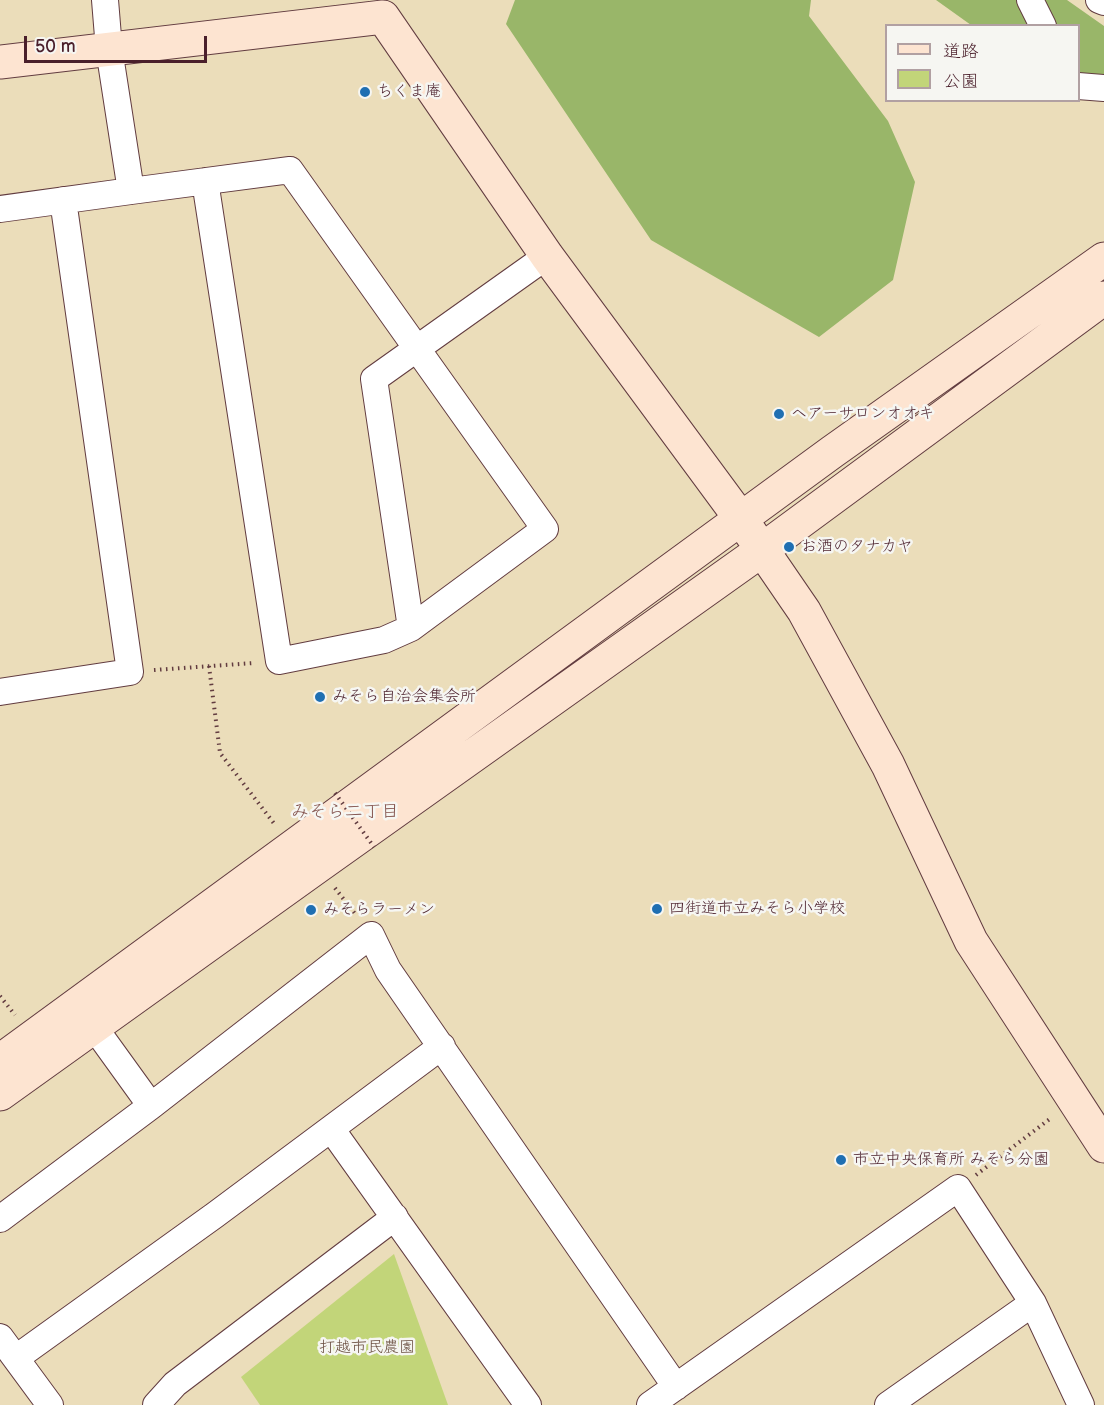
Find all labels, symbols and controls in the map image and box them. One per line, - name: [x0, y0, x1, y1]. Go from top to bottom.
- scale bar: [27, 24, 210, 62]
- legend: [885, 24, 1080, 102]
- text: 50 m: [35, 36, 76, 57]
- text: 道路: [943, 41, 979, 62]
- text: 公園: [943, 71, 979, 92]
- place label: ちくま庵: [377, 82, 441, 102]
- marker: ちくま庵: [358, 85, 372, 99]
- place label: ヘアーサロンオオキ: [791, 404, 934, 424]
- marker: ヘアーサロンオオキ: [772, 407, 786, 421]
- place label: お酒のタナカヤ: [801, 537, 913, 557]
- marker: お酒のタナカヤ: [782, 540, 796, 554]
- place label: みそら自治会集会所: [332, 687, 476, 707]
- marker: みそら自治会集会所: [313, 690, 327, 704]
- district label: みそら二丁目: [291, 801, 399, 823]
- place label: 四街道市立みそら小学校: [669, 899, 845, 919]
- place label: みそらラーメン: [323, 900, 435, 920]
- marker: 四街道市立みそら小学校: [650, 902, 664, 916]
- marker: みそらラーメン: [304, 903, 318, 917]
- place label: 市立中央保育所 みそら分園: [853, 1150, 1049, 1170]
- marker: 市立中央保育所 みそら分園: [834, 1153, 848, 1167]
- park label: 打越市民農園: [319, 1338, 415, 1358]

